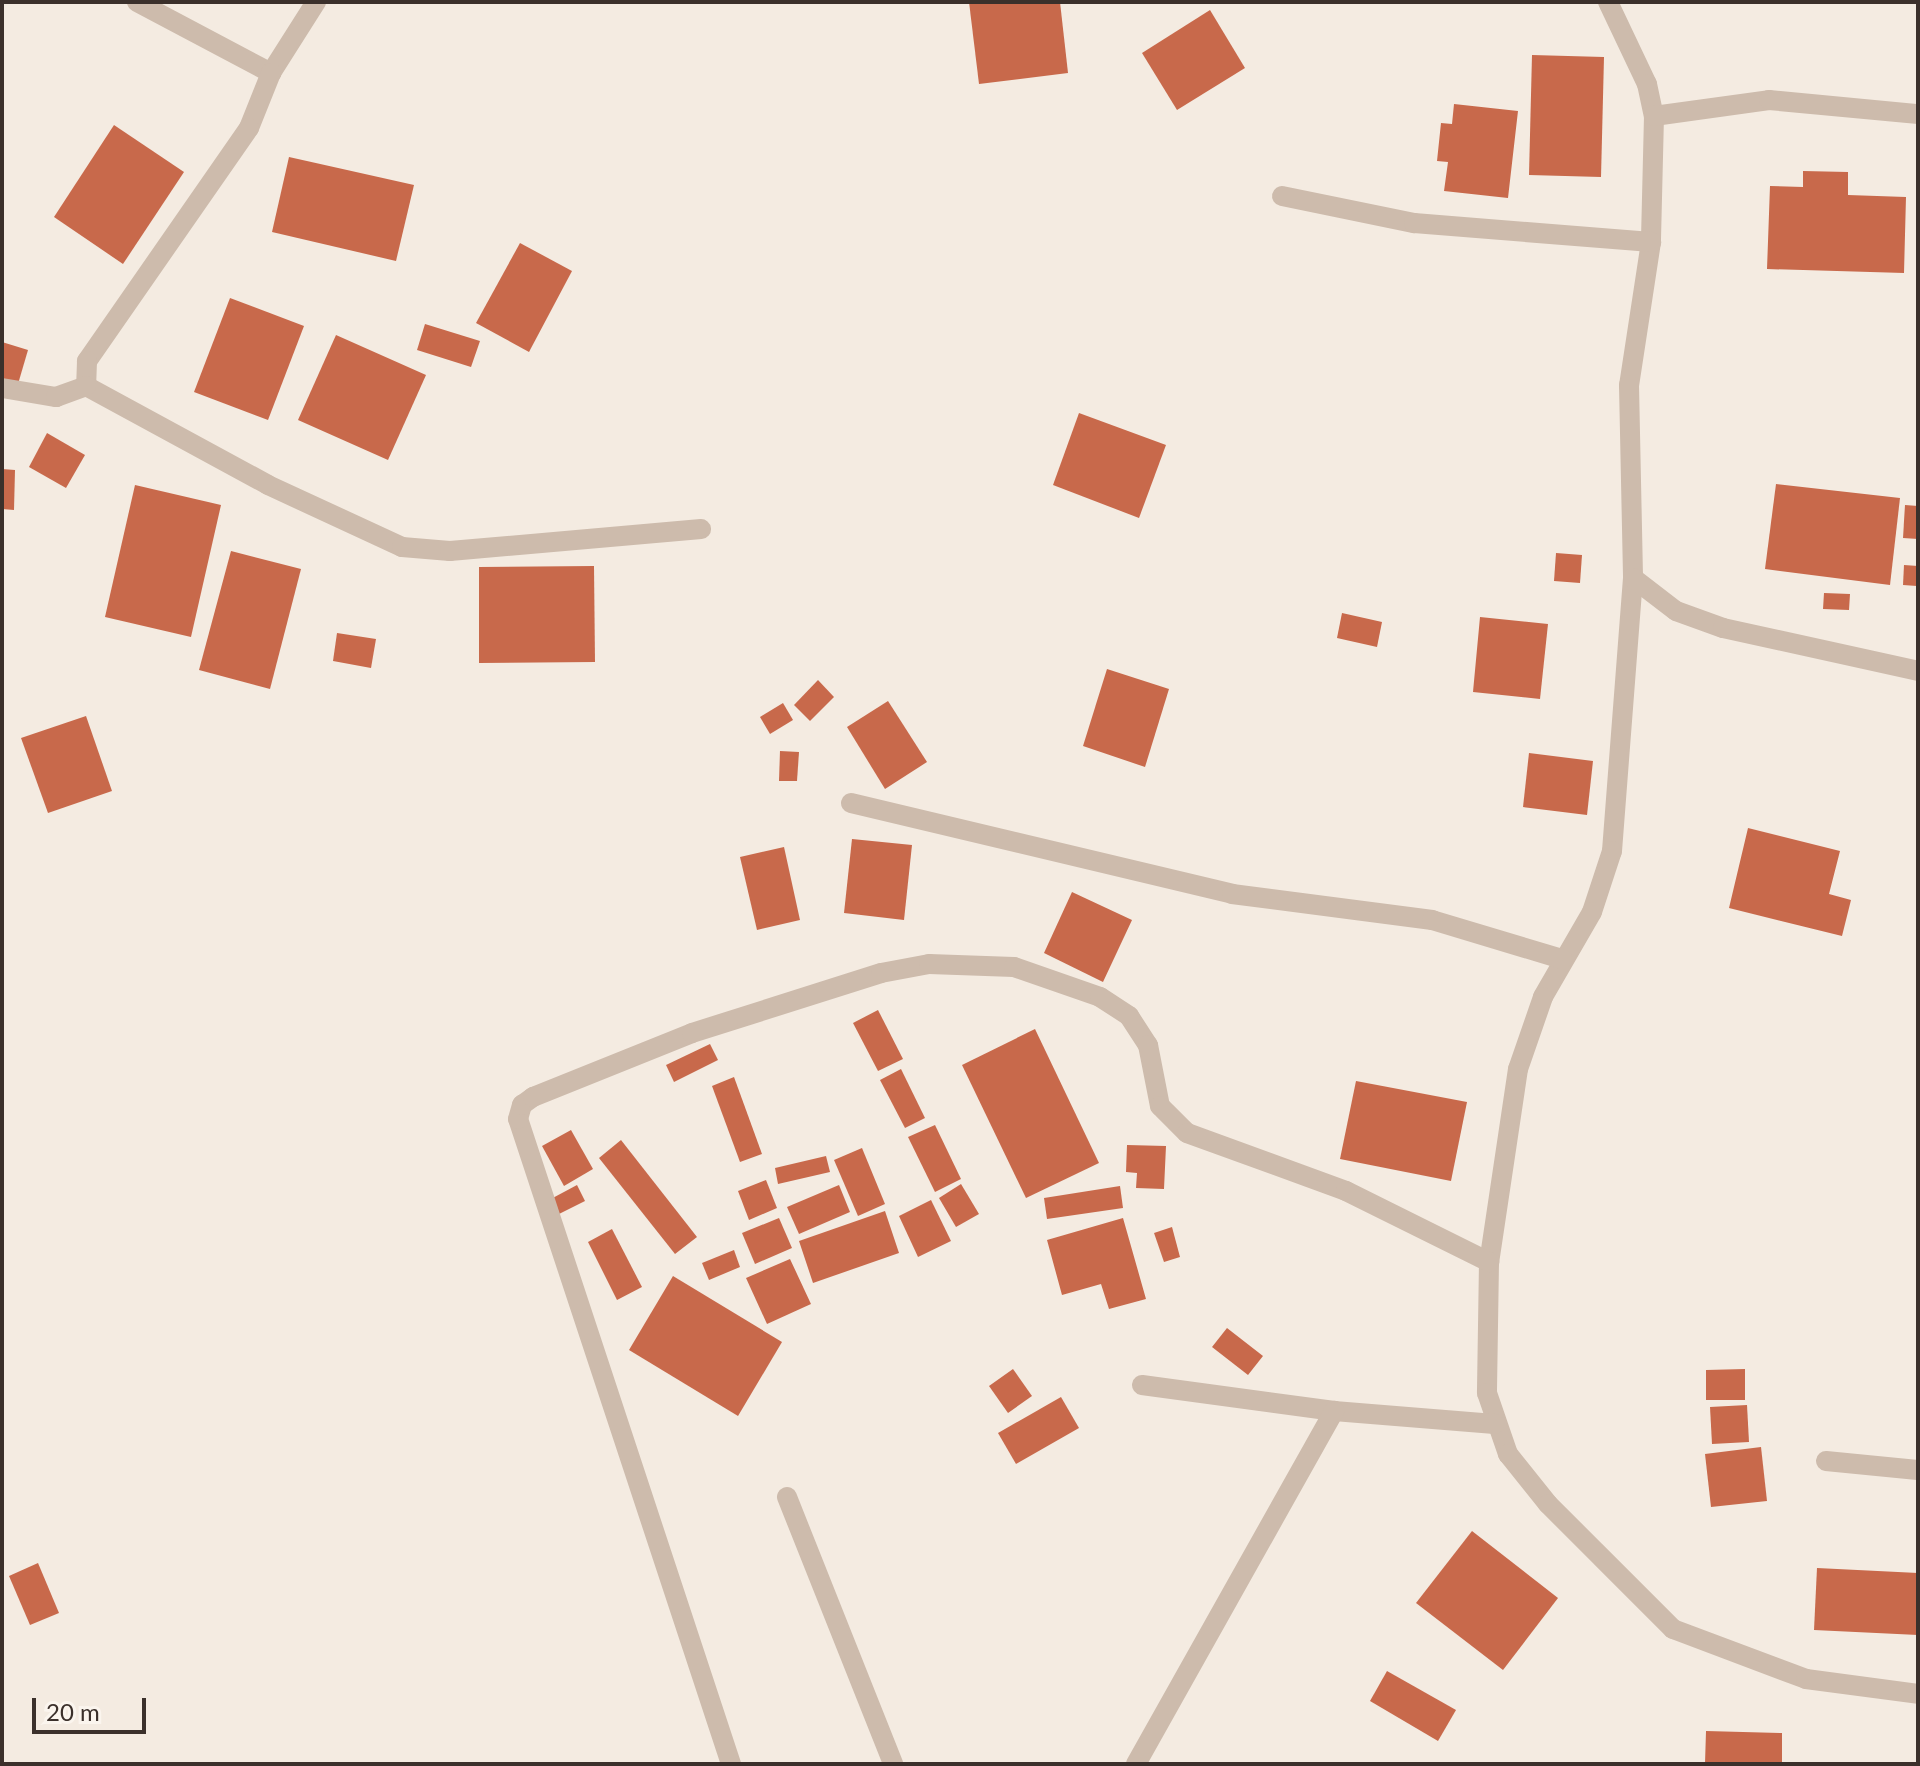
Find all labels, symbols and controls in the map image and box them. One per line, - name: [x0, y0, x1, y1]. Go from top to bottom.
- scale bar: [36, 1682, 150, 1732]
- text: 20 m: [46, 1697, 100, 1726]

